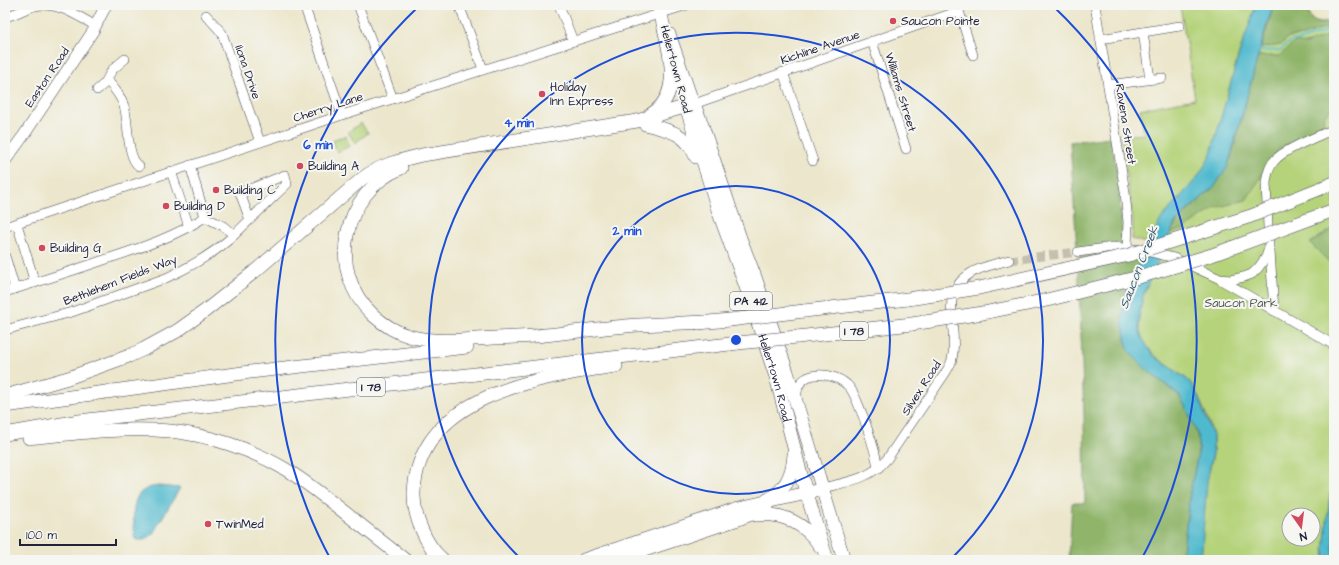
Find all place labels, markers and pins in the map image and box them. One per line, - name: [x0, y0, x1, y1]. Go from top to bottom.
- place label: Saucon Pointe: [901, 13, 980, 30]
- marker: Saucon Pointe: [888, 16, 898, 26]
- place label: Holiday Inn Express: [550, 79, 613, 110]
- marker: Holiday Inn Express: [537, 89, 547, 99]
- place label: Building A: [308, 158, 359, 176]
- marker: Building A: [295, 161, 305, 171]
- place label: Building C: [224, 182, 276, 200]
- marker: Building C: [211, 185, 221, 195]
- place label: Building D: [174, 198, 225, 216]
- marker: Building D: [161, 201, 171, 211]
- place label: Building G: [50, 240, 102, 258]
- marker: Building G: [37, 243, 47, 253]
- centre of rings: [729, 333, 743, 347]
- place label: TwinMed: [216, 516, 264, 533]
- marker: TwinMed: [203, 519, 213, 529]

